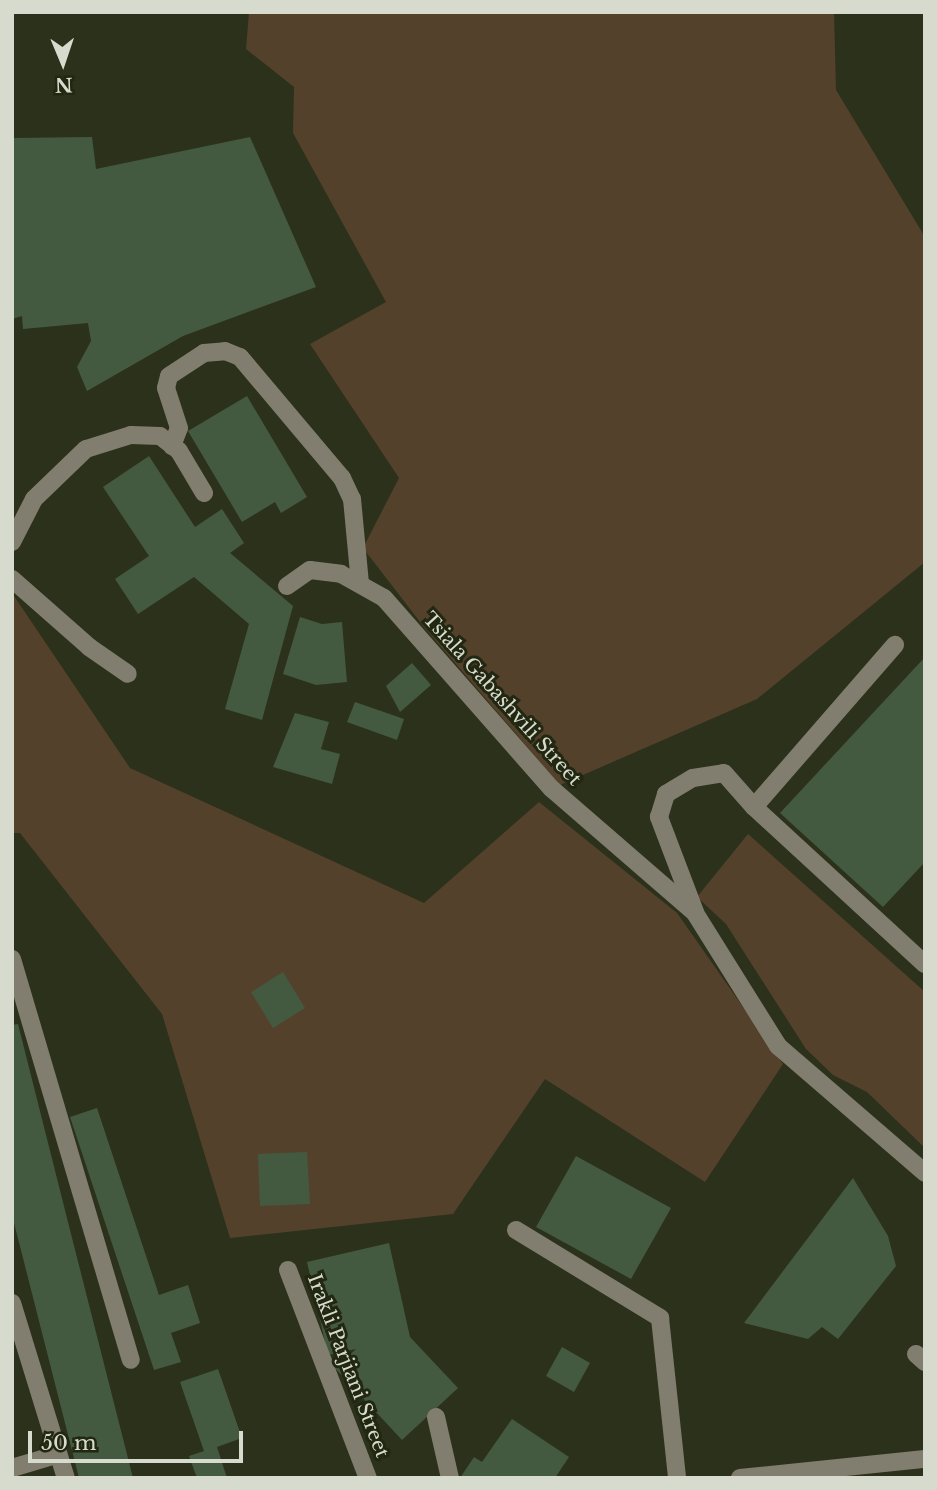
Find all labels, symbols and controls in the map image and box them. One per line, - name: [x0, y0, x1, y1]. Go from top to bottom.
- north arrow: [28, 28, 98, 98]
- text: N: [54, 73, 73, 96]
- street label: Tsiala Gabashvili Street: [418, 607, 586, 791]
- street label: Irakli Parjiani Street: [302, 1271, 394, 1461]
- scale bar: [32, 1416, 247, 1460]
- text: 50 m: [41, 1430, 96, 1456]

